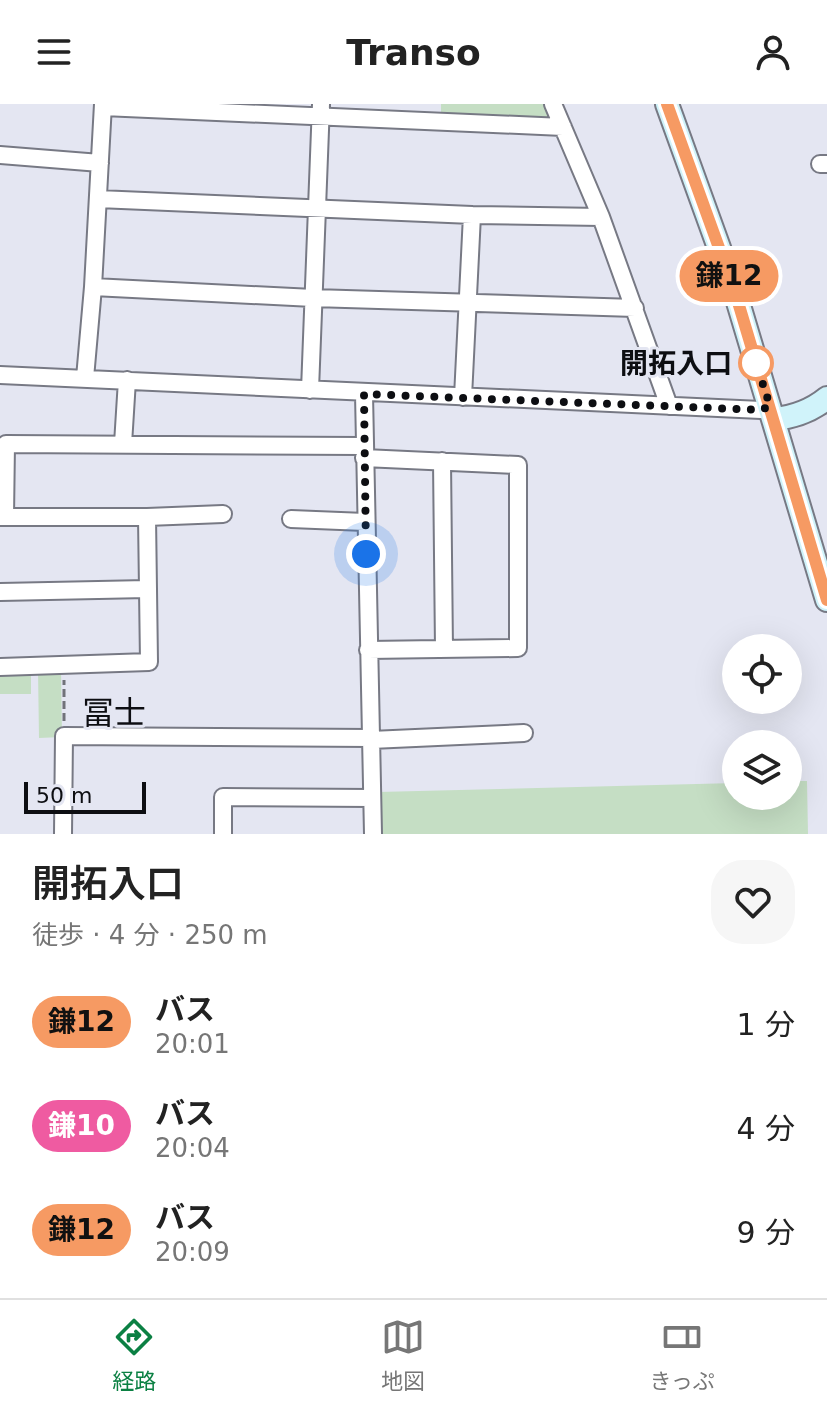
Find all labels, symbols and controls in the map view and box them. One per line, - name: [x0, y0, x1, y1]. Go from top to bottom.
- icon: menu: [32, 30, 76, 74]
- icon: person: [751, 30, 795, 74]
- text: Transo: [346, 32, 481, 73]
- line badge: 鎌12: [683, 250, 775, 302]
- text: 鎌12: [696, 259, 762, 292]
- marker: 開拓入口: [739, 346, 773, 380]
- place label: 開拓入口: [620, 347, 732, 380]
- your location: [346, 534, 386, 574]
- map controls: [722, 634, 802, 810]
- button: locate: [722, 634, 802, 714]
- district label: 冨士: [82, 694, 146, 732]
- button: layers: [722, 730, 802, 810]
- scale bar: [24, 778, 146, 814]
- text: 50 m: [36, 783, 92, 808]
- button: heart: [711, 860, 795, 944]
- text: 開拓入口: [32, 862, 184, 906]
- text: 徒歩 · 4 分 · 250 m: [32, 920, 268, 950]
- text: バス: [155, 992, 215, 1027]
- text: 鎌12: [48, 1005, 115, 1038]
- text: 1 分: [736, 1007, 795, 1042]
- text: 20:01: [155, 1029, 230, 1059]
- text: バス: [155, 1096, 215, 1131]
- text: 鎌10: [48, 1109, 115, 1142]
- text: 4 分: [736, 1111, 795, 1146]
- text: 20:04: [155, 1133, 230, 1163]
- text: バス: [155, 1200, 215, 1235]
- text: 鎌12: [48, 1213, 115, 1246]
- text: 9 分: [736, 1215, 795, 1250]
- text: 20:09: [155, 1237, 230, 1267]
- tab: 経路: [112, 1315, 156, 1395]
- tab: 地図: [381, 1315, 425, 1395]
- tab: きっぷ: [650, 1315, 715, 1395]

